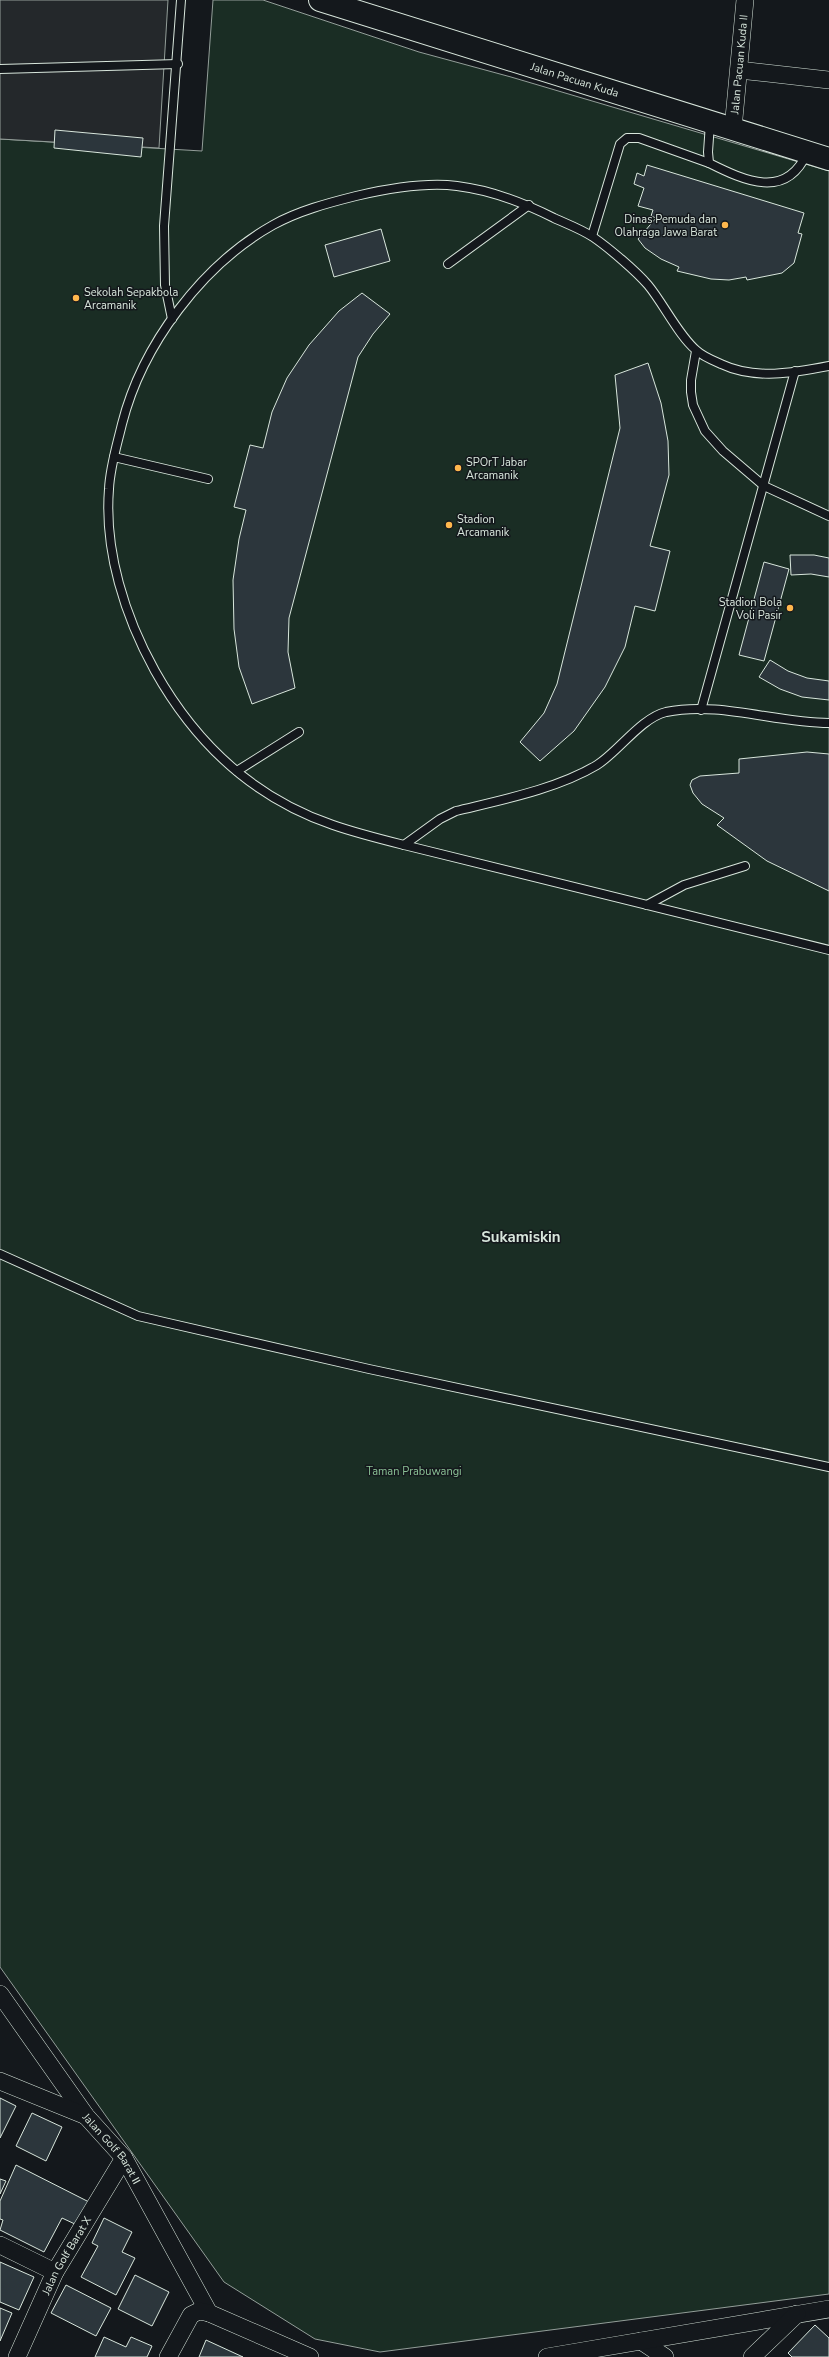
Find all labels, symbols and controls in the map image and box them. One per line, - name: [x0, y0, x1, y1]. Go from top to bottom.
- street label: Jalan Pacuan Kuda II: [727, 14, 751, 116]
- street label: Jalan Pacuan Kuda: [528, 59, 621, 100]
- place label: Dinas Pemuda dan Olahraga Jawa Barat: [614, 212, 717, 240]
- marker: Dinas Pemuda dan Olahraga Jawa Barat: [720, 220, 730, 230]
- place label: Sekolah Sepakbola Arcamanik: [84, 285, 178, 313]
- marker: Sekolah Sepakbola Arcamanik: [71, 293, 81, 303]
- place label: SPOrT Jabar Arcamanik: [466, 455, 527, 483]
- marker: SPOrT Jabar Arcamanik: [453, 463, 463, 473]
- place label: Stadion Arcamanik: [457, 512, 510, 540]
- marker: Stadion Arcamanik: [444, 520, 454, 530]
- place label: Stadion Bola Voli Pasir: [719, 595, 782, 623]
- marker: Stadion Bola Voli Pasir: [785, 603, 795, 613]
- district label: Sukamiskin: [481, 1227, 561, 1247]
- park label: Taman Prabuwangi: [366, 1464, 462, 1479]
- street label: Jalan Golf Barat II: [79, 2109, 144, 2187]
- street label: Jalan Golf Barat X: [38, 2213, 95, 2298]

